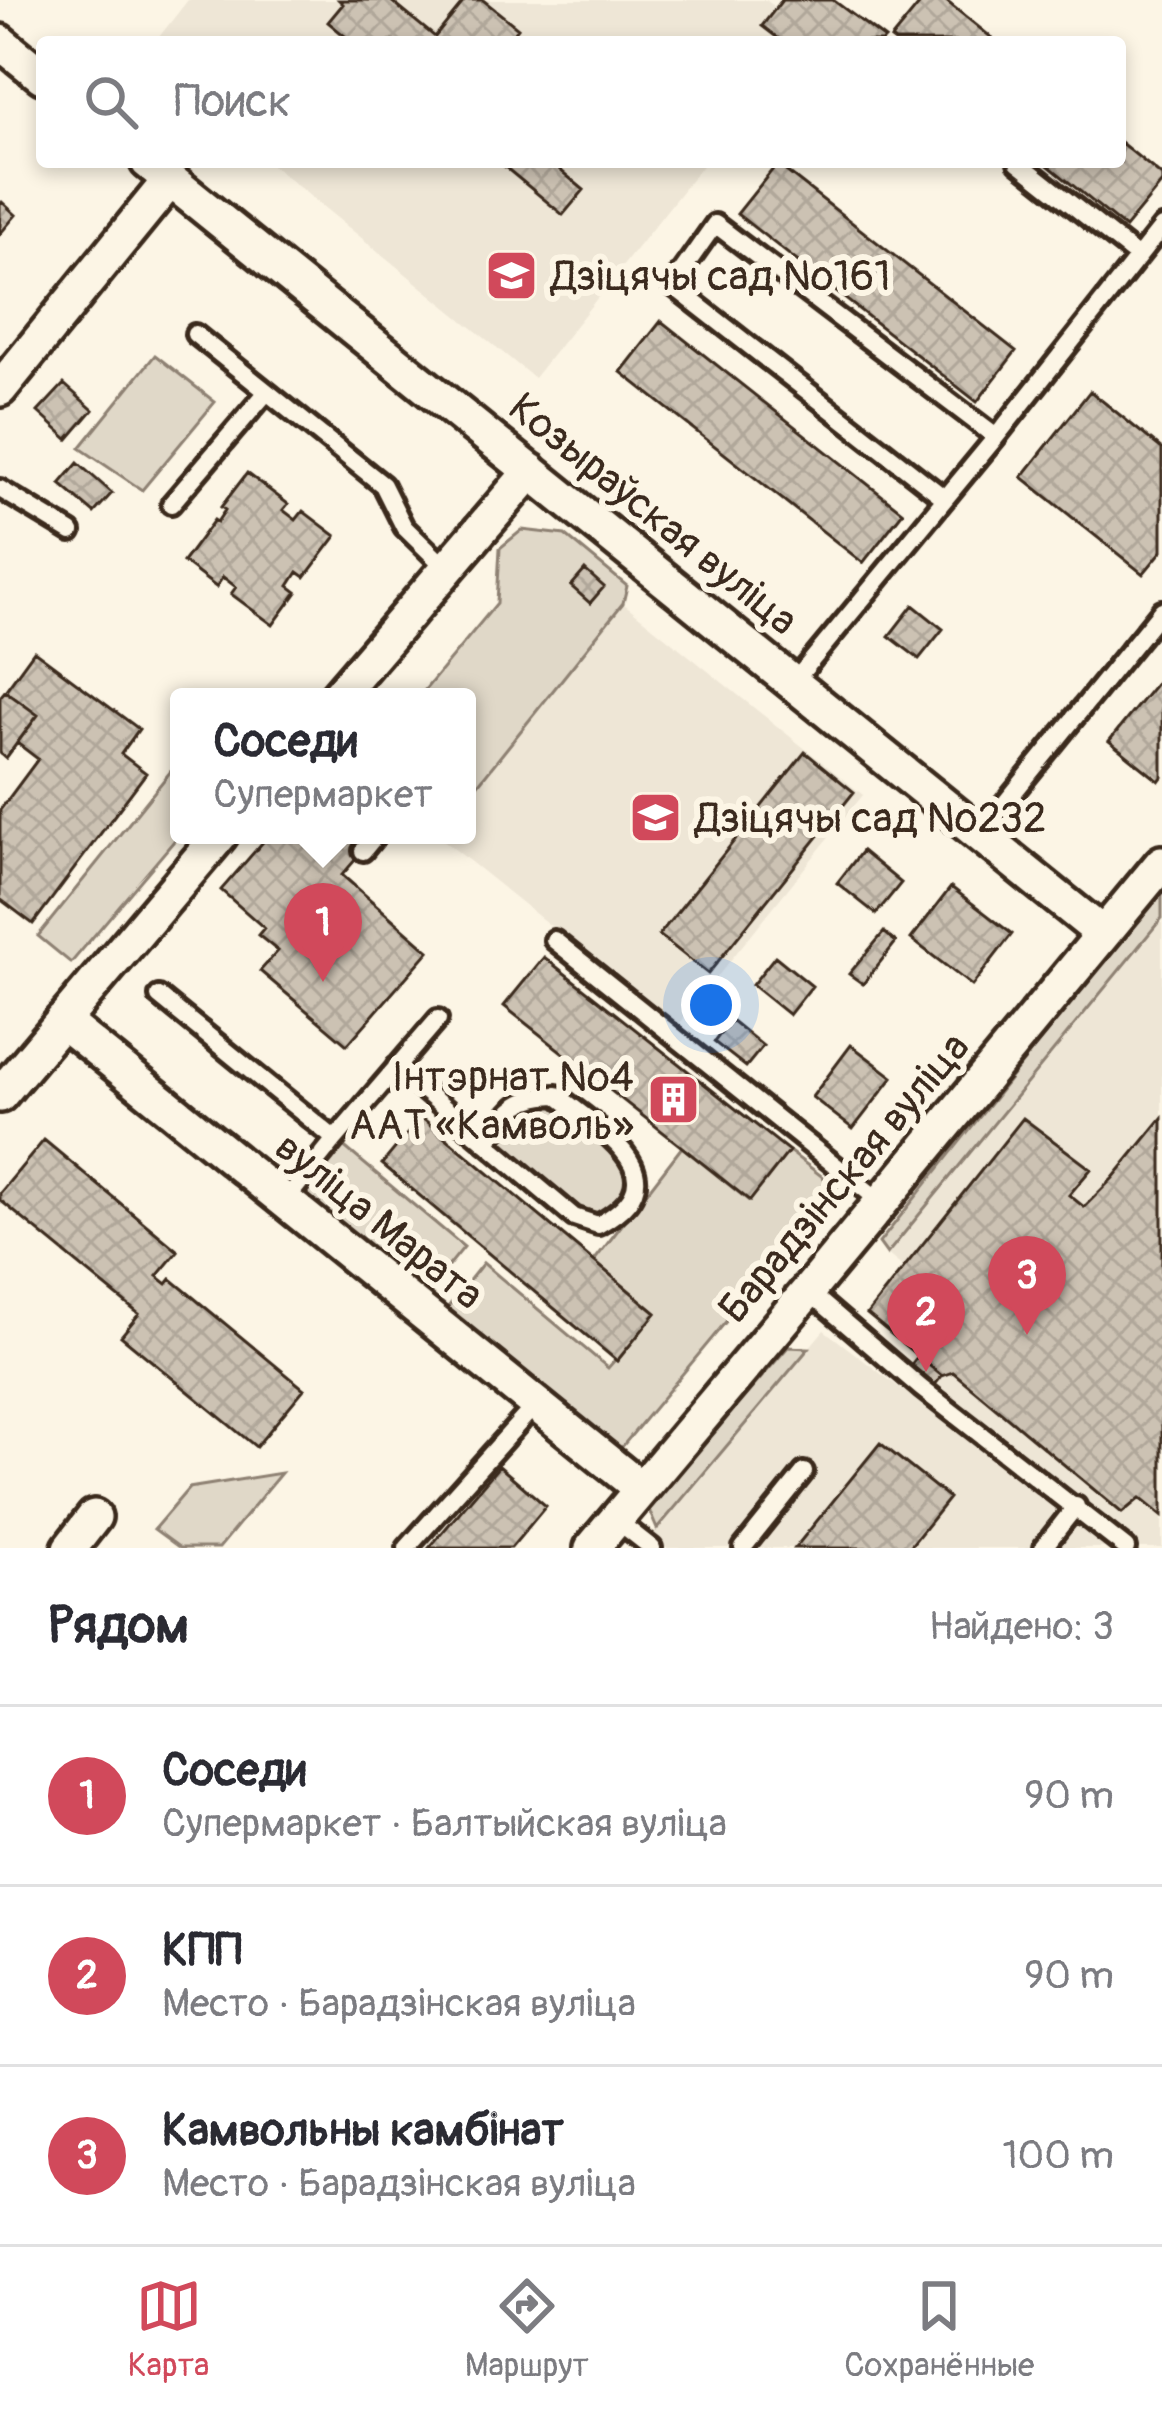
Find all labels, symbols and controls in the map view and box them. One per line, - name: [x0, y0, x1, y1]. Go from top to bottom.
- search box: [36, 36, 1126, 168]
- icon: search: [78, 69, 144, 135]
- text: Поиск: [174, 74, 291, 130]
- school or university icon: Дзіцячы сад №161: [484, 247, 540, 303]
- place label: Дзіцячы сад №161: [549, 251, 891, 303]
- street label: Козыраўская вуліца: [498, 382, 808, 647]
- popup: [170, 688, 476, 844]
- text: Соседи: [213, 714, 357, 770]
- text: Супермаркет: [213, 770, 433, 819]
- school or university icon: Дзіцячы сад №232: [628, 789, 684, 845]
- place label: Дзіцячы сад №232: [693, 793, 1047, 845]
- pin: 1: [284, 883, 362, 982]
- your location: [681, 975, 741, 1035]
- street label: Барадзінская вуліца: [708, 1022, 981, 1334]
- place label: Інтэрнат №4 ААТ «Камволь»: [349, 1052, 634, 1152]
- building icon: Інтэрнат №4 ААТ «Камволь»: [645, 1072, 701, 1128]
- street label: вуліца Марата: [264, 1122, 493, 1321]
- pin: 3: [988, 1236, 1066, 1335]
- pin: 2: [887, 1273, 965, 1372]
- text: Рядом: [48, 1594, 189, 1658]
- text: Найдено: 3: [929, 1602, 1114, 1651]
- text: Соседи: [162, 1743, 306, 1799]
- text: 1: [79, 1771, 95, 1820]
- text: 90 m: [1024, 1771, 1114, 1820]
- text: Супермаркет · Балтыйская вуліца: [162, 1799, 727, 1848]
- text: КПП: [162, 1923, 242, 1979]
- text: 2: [76, 1951, 98, 2000]
- text: 90 m: [1024, 1951, 1114, 2000]
- text: Место · Барадзінская вуліца: [162, 1979, 636, 2028]
- text: Камвольны камбінат: [162, 2103, 564, 2159]
- text: 3: [76, 2131, 98, 2180]
- text: 100 m: [1002, 2131, 1114, 2180]
- text: Место · Барадзінская вуліца: [162, 2159, 636, 2208]
- tab: Карта: [128, 2273, 209, 2386]
- tab: Маршрут: [465, 2273, 589, 2386]
- tab: Сохранённые: [844, 2273, 1034, 2386]

